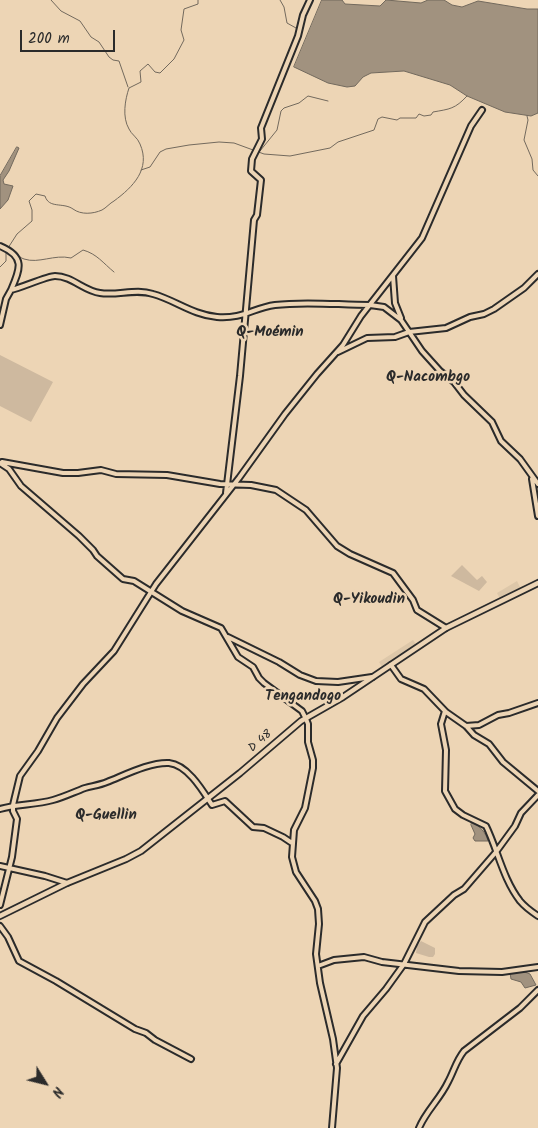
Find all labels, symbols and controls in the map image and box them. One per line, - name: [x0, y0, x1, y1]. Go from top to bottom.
- scale bar: [22, 20, 118, 52]
- text: 200 m: [28, 27, 70, 51]
- district label: Q-Moémin: [236, 324, 304, 342]
- district label: Q-Nacombgo: [386, 369, 470, 387]
- district label: Q-Yikoudin: [333, 591, 405, 609]
- district label: Tengandogo: [265, 688, 341, 706]
- street label: D 48: [246, 728, 276, 756]
- district label: Q-Guellin: [75, 807, 137, 825]
- north arrow: [20, 1058, 70, 1108]
- text: N: [46, 1082, 69, 1102]

